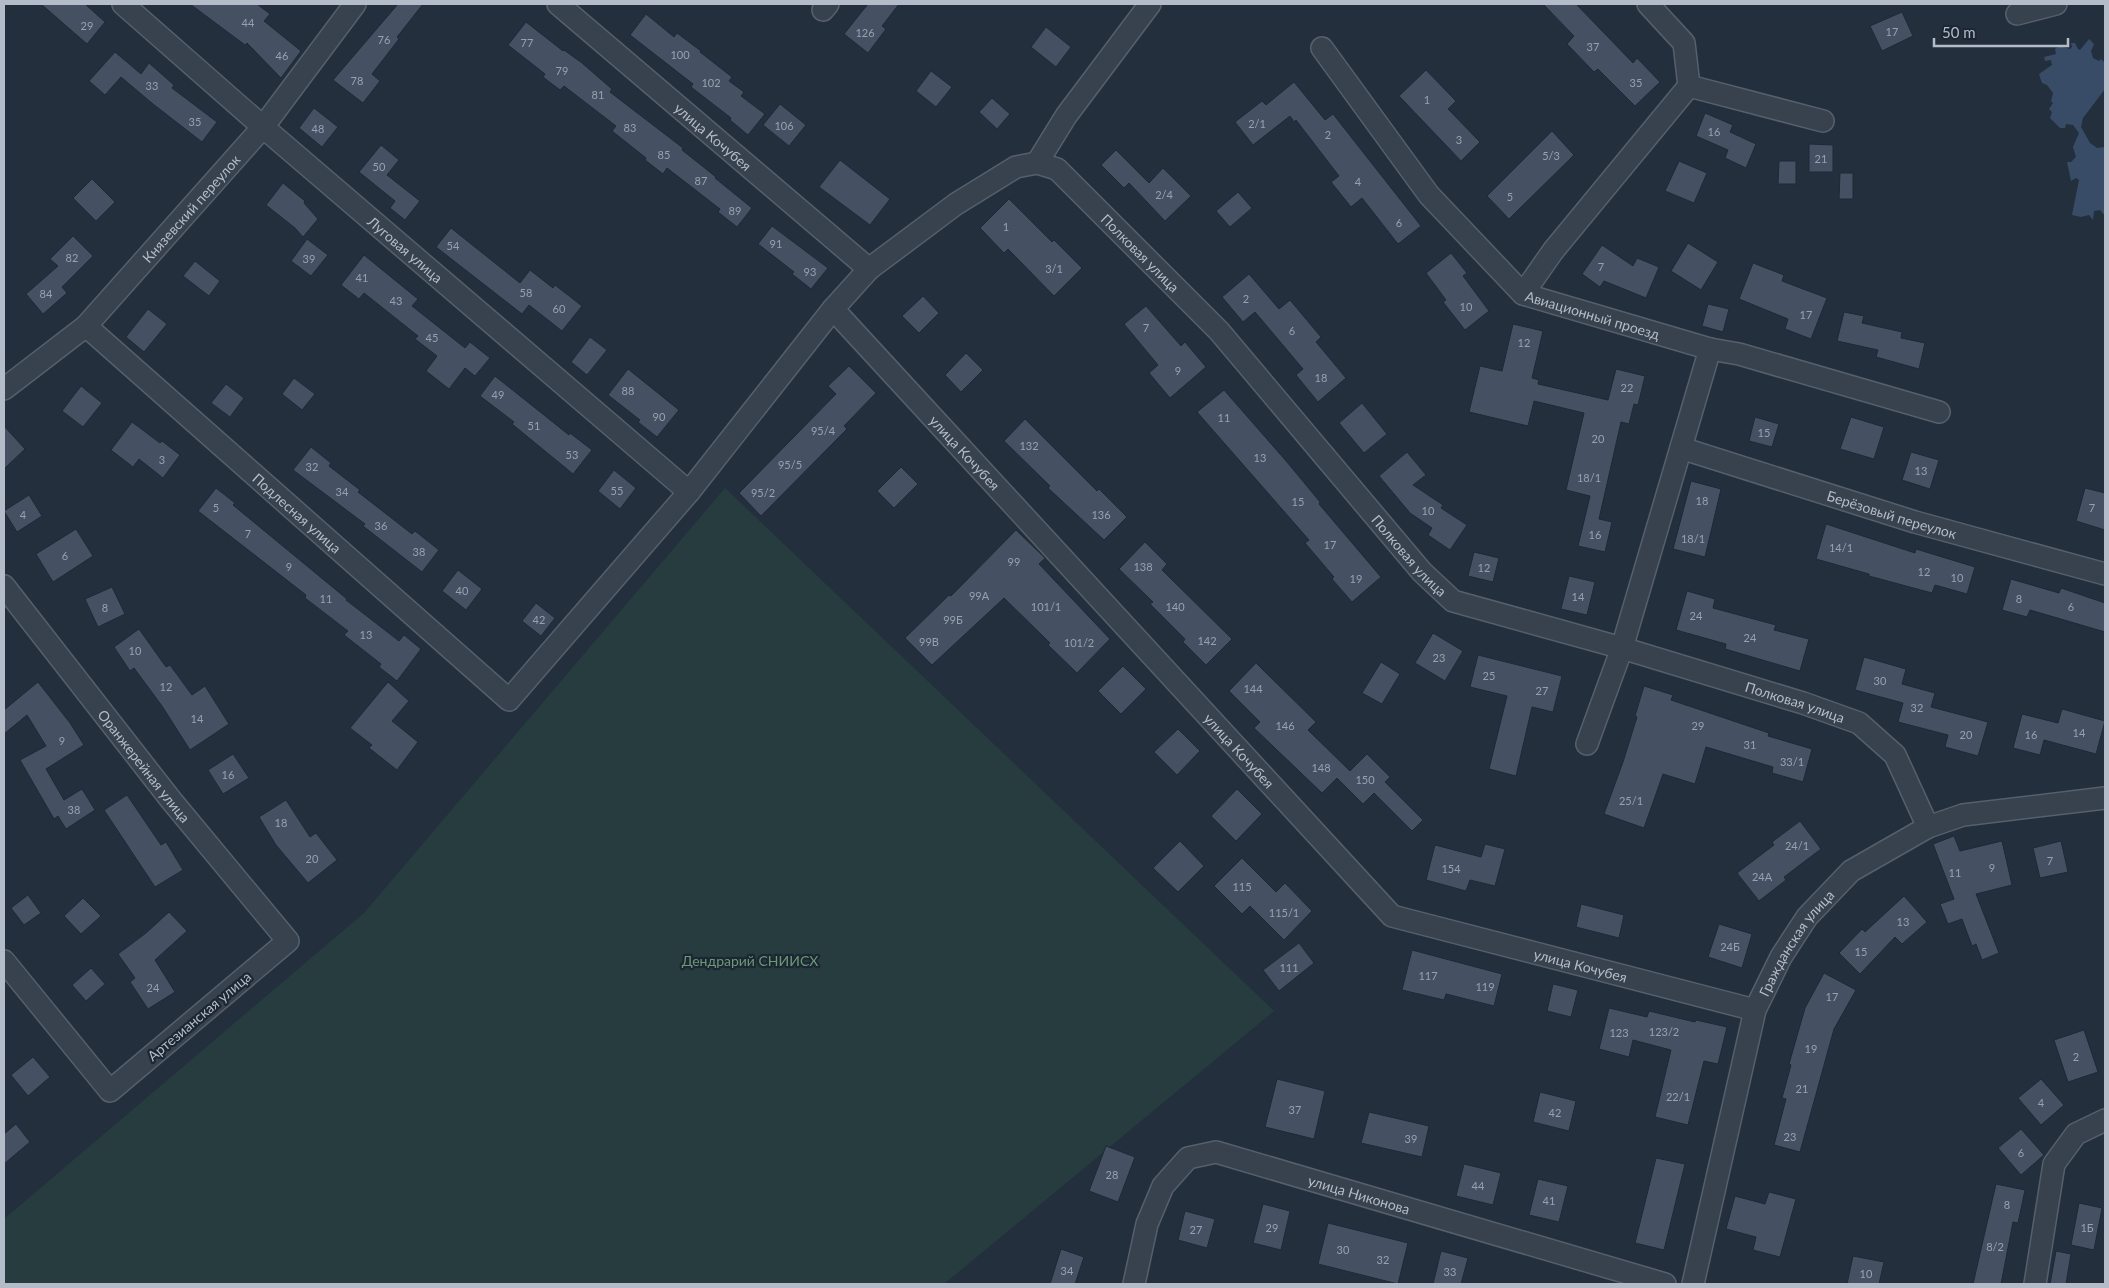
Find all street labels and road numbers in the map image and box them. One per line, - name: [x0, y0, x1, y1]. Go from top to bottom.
- street label: улица Кочубея: [671, 99, 755, 174]
- street label: Князевский переулок: [138, 150, 244, 266]
- street label: Полковая улица: [1098, 210, 1183, 295]
- street label: Луговая улица: [364, 212, 446, 286]
- street label: Авиационный проезд: [1523, 287, 1662, 342]
- street label: улица Кочубея: [926, 412, 1004, 493]
- street label: Подлесная улица: [250, 469, 345, 556]
- street label: Берёзовый переулок: [1825, 486, 1959, 542]
- street label: Полковая улица: [1369, 511, 1450, 599]
- street label: Полковая улица: [1743, 677, 1847, 726]
- street label: Оранжерейная улица: [95, 706, 194, 825]
- street label: улица Кочубея: [1201, 709, 1278, 791]
- street label: Гражданская улица: [1755, 886, 1837, 999]
- street label: улица Кочубея: [1532, 945, 1629, 985]
- street label: Артезианская улица: [144, 968, 254, 1064]
- street label: улица Никонова: [1306, 1171, 1412, 1217]

